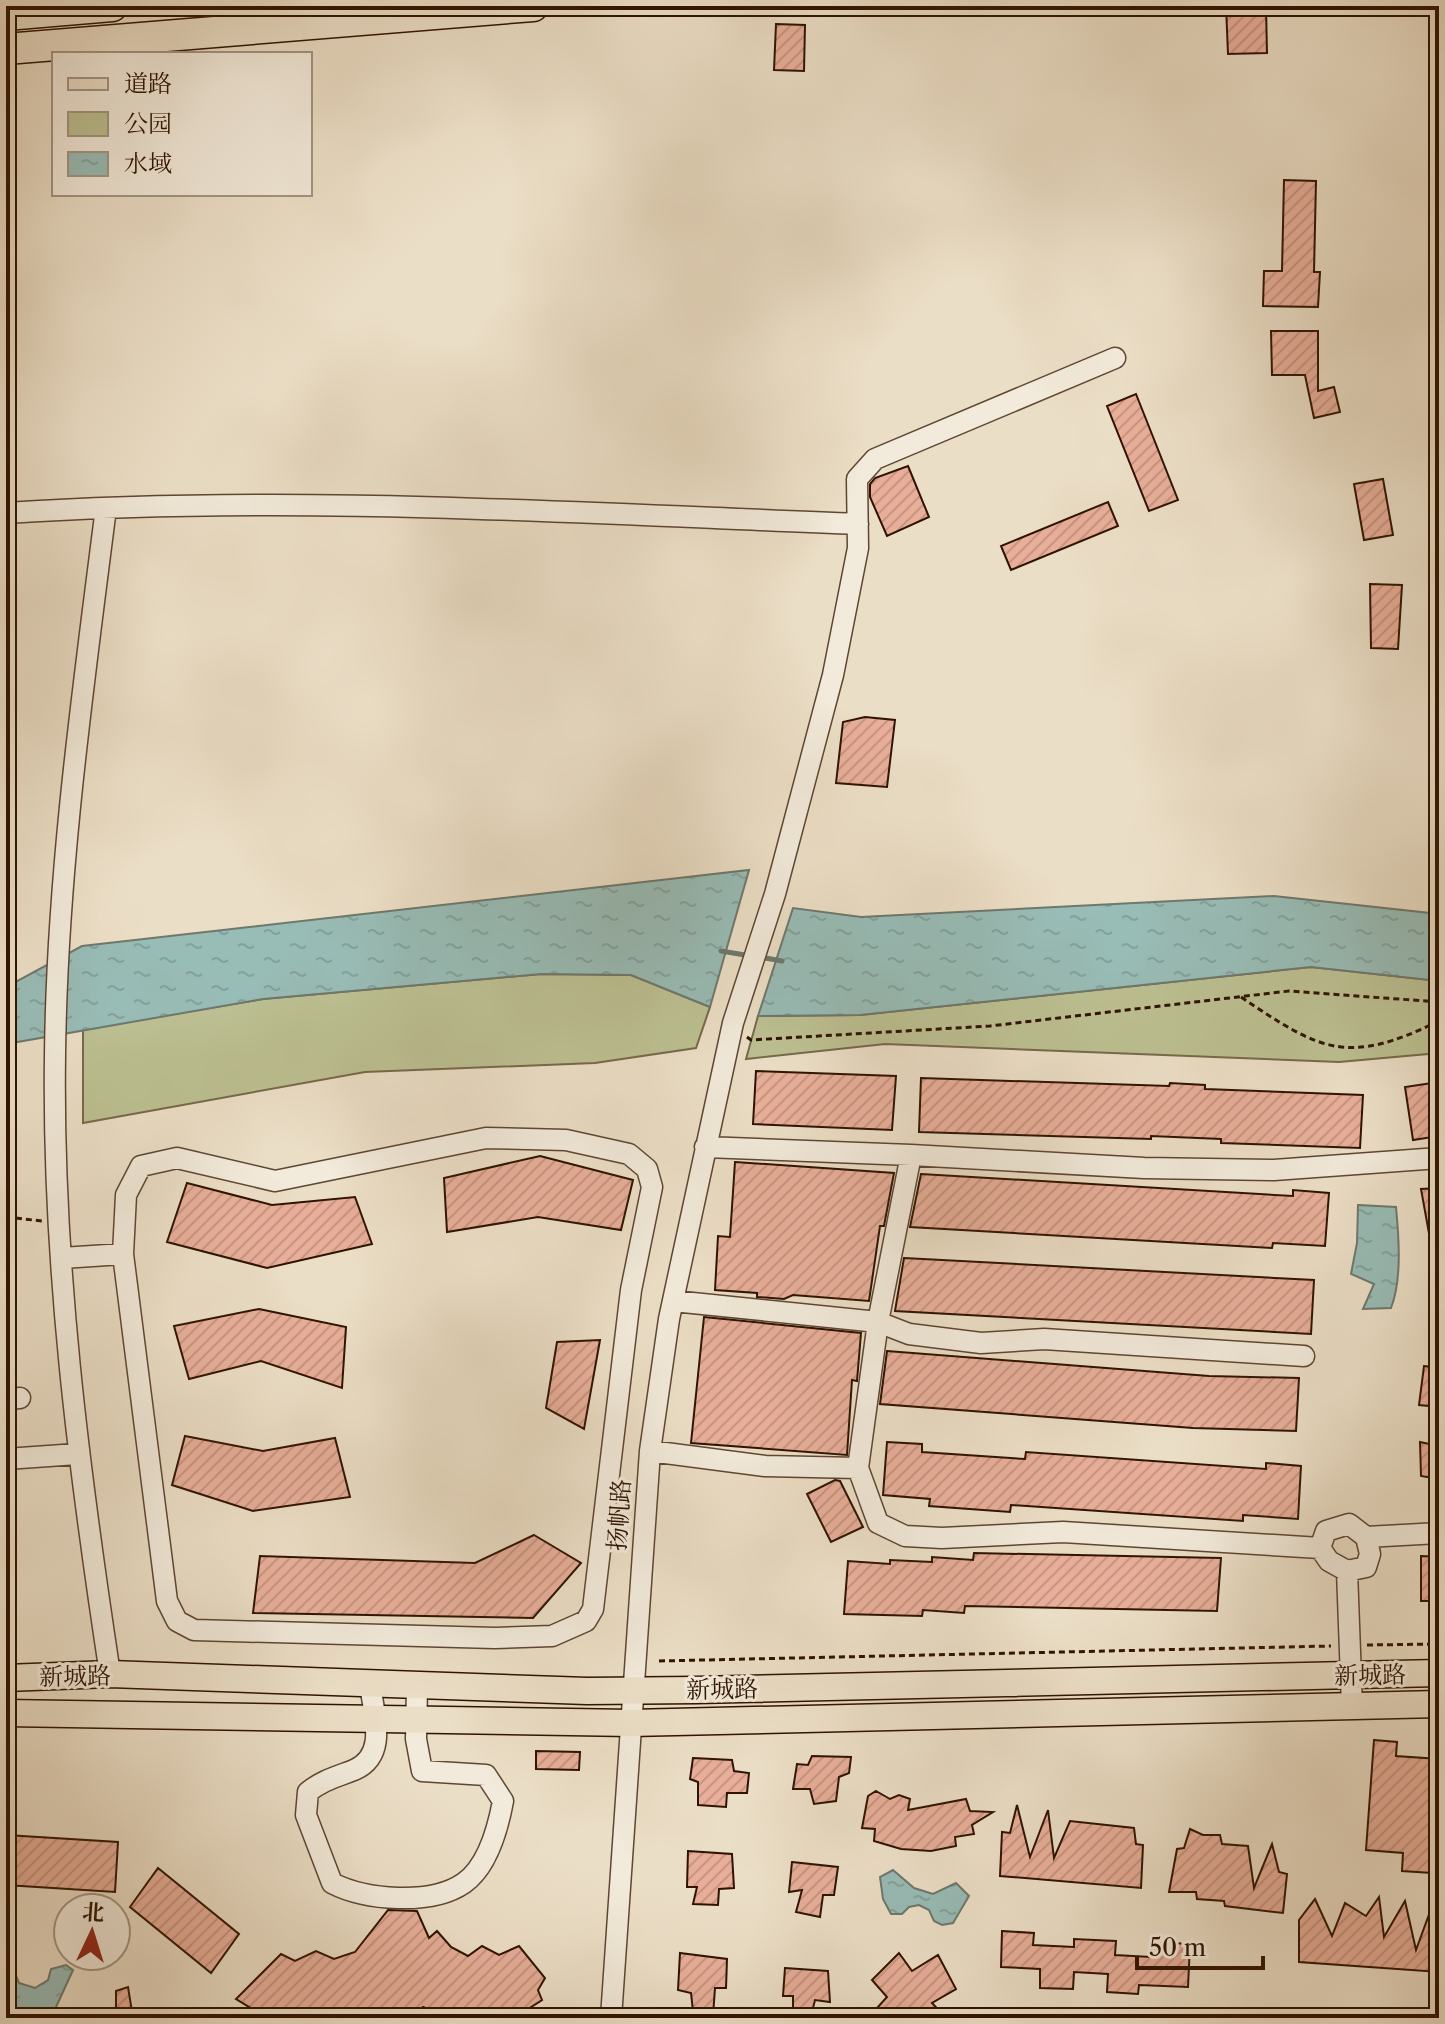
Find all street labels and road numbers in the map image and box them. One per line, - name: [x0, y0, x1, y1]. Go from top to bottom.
- street label: 扬帆路: [602, 1478, 636, 1552]
- street label: 新城路: [1334, 1660, 1406, 1690]
- street label: 新城路: [39, 1661, 111, 1691]
- street label: 新城路: [686, 1674, 758, 1704]

